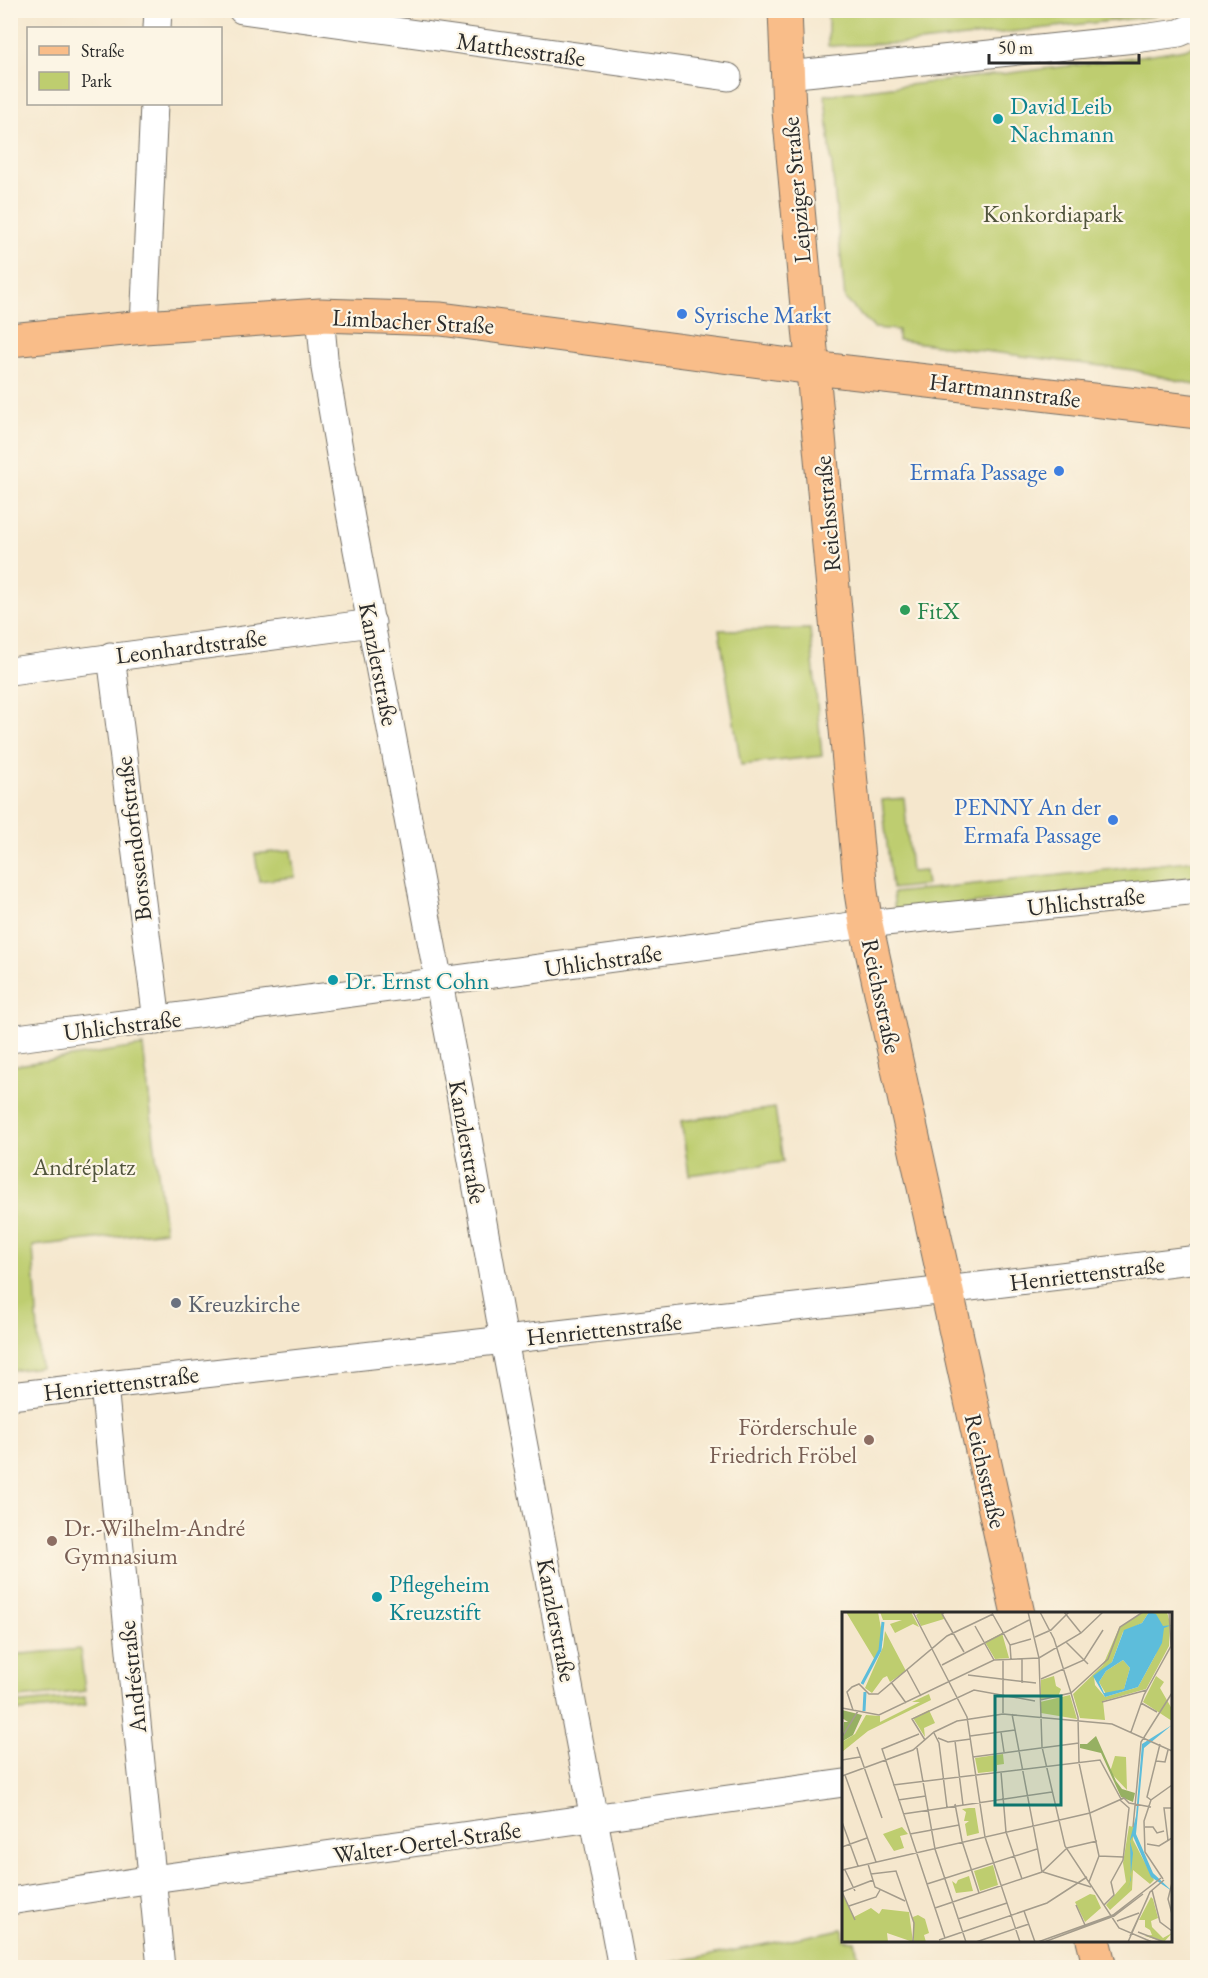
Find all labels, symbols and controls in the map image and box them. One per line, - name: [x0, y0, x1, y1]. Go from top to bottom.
- street label: Matthesstraße: [455, 25, 587, 73]
- legend: [27, 27, 222, 105]
- scale bar: [989, 27, 1139, 65]
- text: 50 m: [998, 36, 1033, 59]
- text: Straße: [81, 39, 124, 62]
- text: Park: [81, 69, 112, 92]
- place label: David Leib Nachmann: [1010, 90, 1115, 149]
- marker: David Leib Nachmann: [991, 112, 1005, 126]
- street label: Leipziger Straße: [774, 116, 818, 264]
- park label: Konkordiapark: [983, 198, 1124, 229]
- place label: Syrische Markt: [694, 299, 832, 330]
- street label: Limbacher Straße: [331, 301, 495, 341]
- marker: Syrische Markt: [675, 307, 689, 321]
- street label: Hartmannstraße: [927, 365, 1083, 415]
- street label: Reichsstraße: [806, 455, 848, 573]
- place label: Ermafa Passage: [909, 456, 1047, 487]
- marker: Ermafa Passage: [1052, 464, 1066, 478]
- place label: FitX: [917, 595, 960, 626]
- street label: Kanzlerstraße: [352, 600, 406, 728]
- marker: FitX: [898, 603, 912, 617]
- street label: Leonhardtstraße: [114, 621, 268, 671]
- street label: Borssendorfstraße: [108, 755, 158, 923]
- place label: PENNY An der Ermafa Passage: [954, 791, 1101, 850]
- marker: PENNY An der Ermafa Passage: [1106, 813, 1120, 827]
- street label: Uhlichstraße: [1026, 879, 1146, 923]
- street label: Uhlichstraße: [542, 936, 664, 984]
- street label: Reichsstraße: [855, 936, 909, 1056]
- place label: Dr. Ernst Cohn: [345, 965, 490, 996]
- marker: Dr. Ernst Cohn: [326, 973, 340, 987]
- street label: Uhlichstraße: [61, 1002, 183, 1048]
- street label: Kanzlerstraße: [442, 1078, 494, 1206]
- park label: Andréplatz: [32, 1151, 135, 1182]
- street label: Henriettenstraße: [1008, 1248, 1166, 1298]
- place label: Kreuzkirche: [188, 1288, 300, 1319]
- marker: Kreuzkirche: [169, 1296, 183, 1310]
- street label: Henriettenstraße: [525, 1305, 683, 1353]
- street label: Henriettenstraße: [42, 1358, 200, 1408]
- place label: Förderschule Friedrich Fröbel: [709, 1411, 857, 1470]
- street label: Reichsstraße: [958, 1411, 1014, 1531]
- marker: Förderschule Friedrich Fröbel: [862, 1433, 876, 1447]
- place label: Dr.-Wilhelm-André Gymnasium: [64, 1512, 245, 1571]
- marker: Dr.-Wilhelm-André Gymnasium: [45, 1534, 59, 1548]
- street label: Kanzlerstraße: [530, 1556, 584, 1684]
- place label: Pflegeheim Kreuzstift: [389, 1568, 490, 1627]
- marker: Pflegeheim Kreuzstift: [370, 1590, 384, 1604]
- inset map: [842, 1612, 1172, 1942]
- street label: Andréstraße: [111, 1619, 153, 1736]
- street label: Walter-Oertel-Straße: [331, 1813, 523, 1871]

